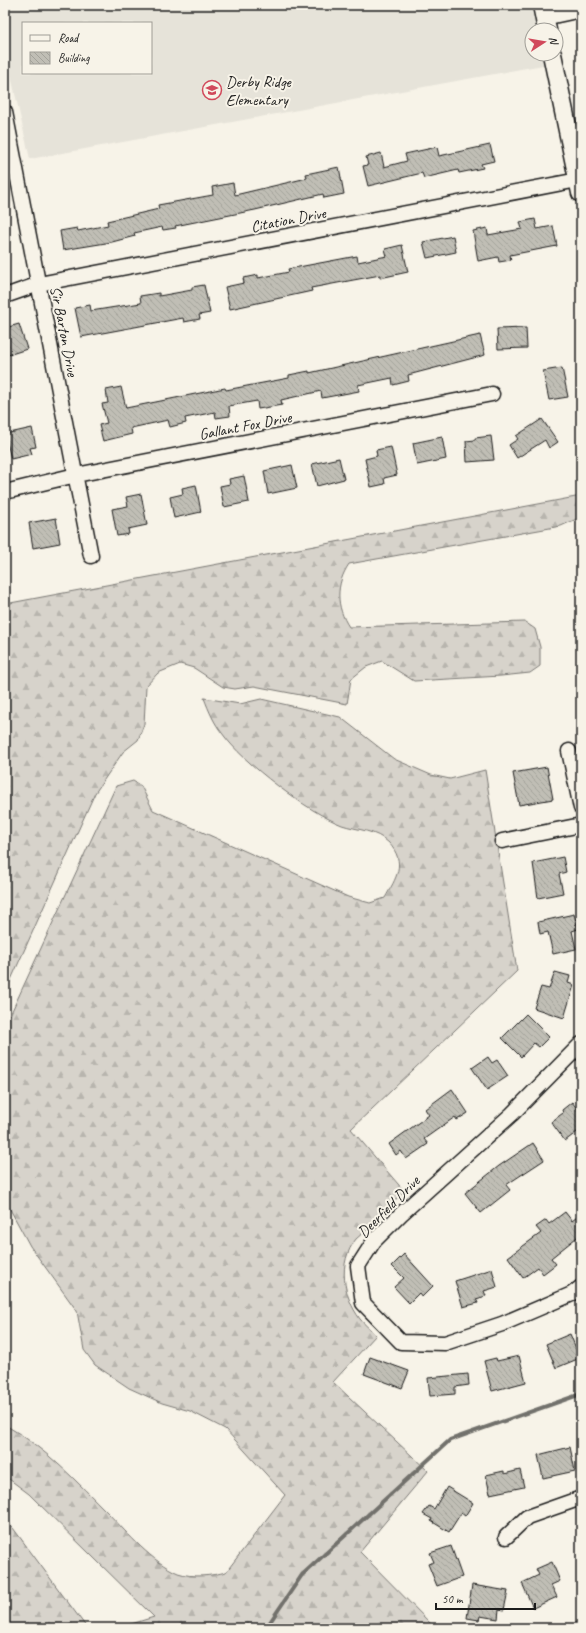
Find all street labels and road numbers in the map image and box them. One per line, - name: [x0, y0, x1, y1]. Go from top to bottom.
- street label: Citation Drive: [249, 203, 329, 237]
- street label: Sir Barton Drive: [45, 284, 83, 380]
- street label: Gallant Fox Drive: [197, 407, 295, 445]
- street label: Deerfield Drive: [353, 1170, 425, 1242]

